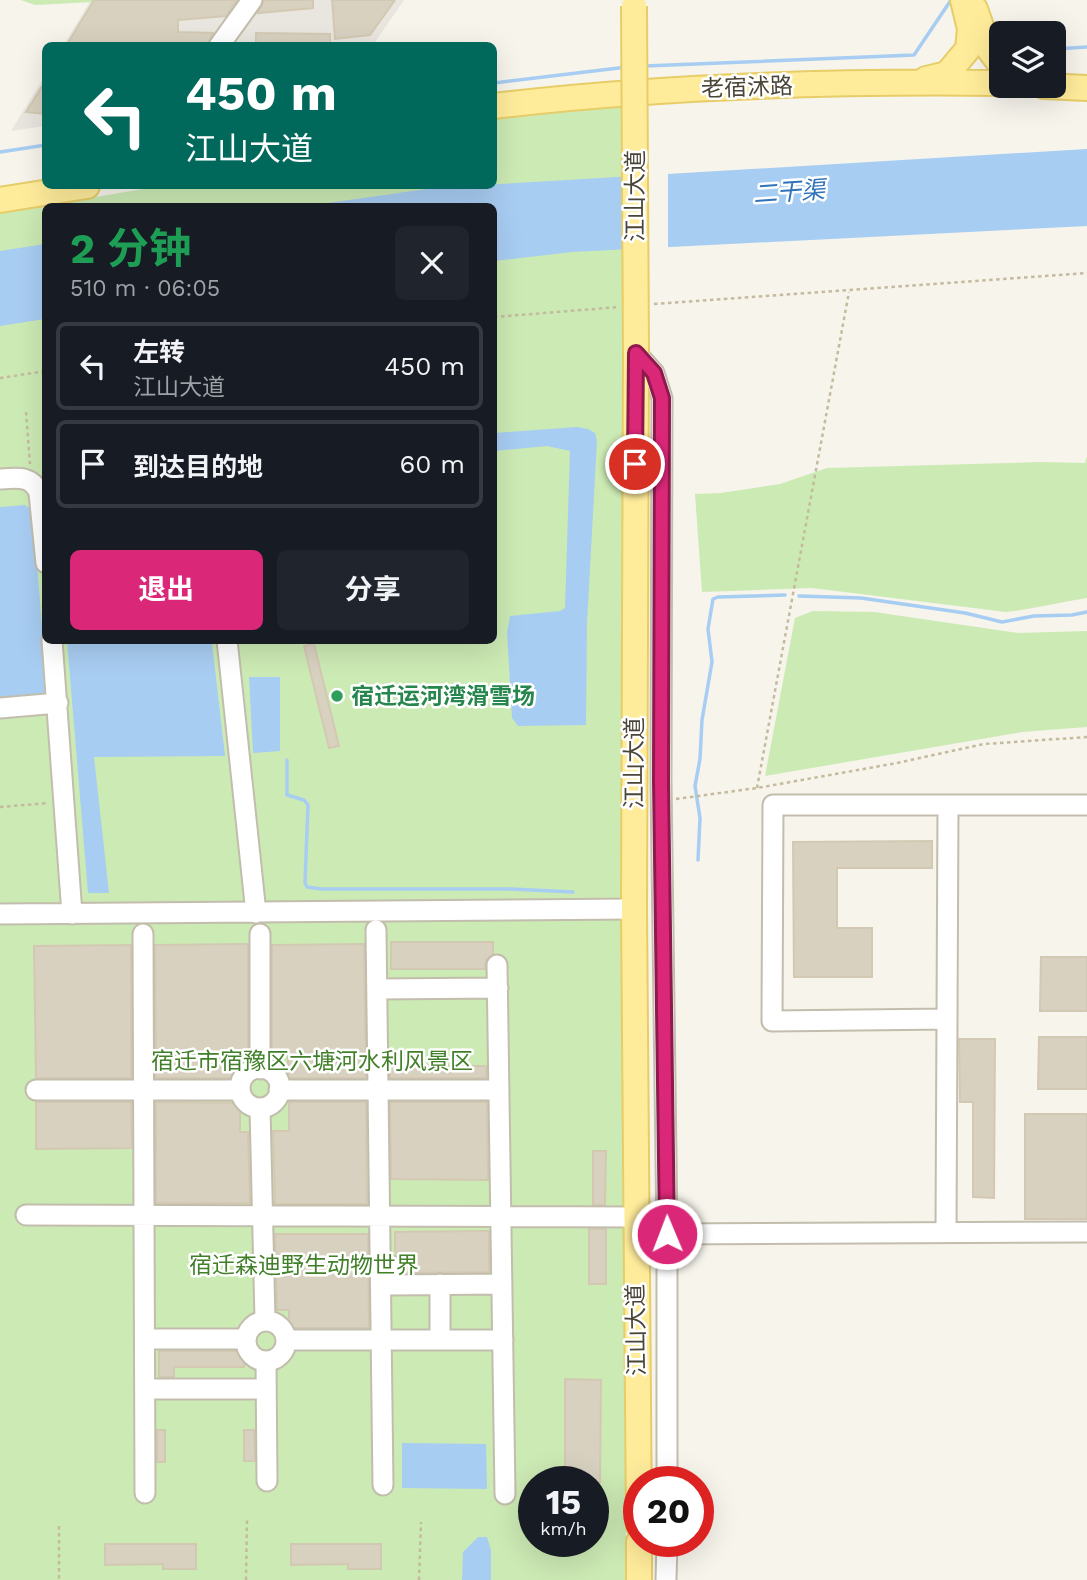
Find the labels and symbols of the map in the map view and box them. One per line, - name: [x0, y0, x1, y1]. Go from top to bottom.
- street label: 老宿沭路: [701, 72, 793, 103]
- street label: 江山大道: [622, 150, 649, 242]
- water label: 二干渠: [752, 175, 829, 208]
- pin: [605, 434, 665, 494]
- place label: 宿迁运河湾滑雪场: [351, 683, 535, 710]
- marker: 宿迁运河湾滑雪场: [329, 688, 345, 704]
- street label: 江山大道: [621, 717, 648, 809]
- park label: 宿迁市宿豫区六塘河水利风景区: [151, 1048, 473, 1075]
- position arrow: [630, 1197, 704, 1271]
- park label: 宿迁森迪野生动物世界: [189, 1252, 419, 1279]
- street label: 江山大道: [622, 1284, 651, 1376]
- speed limit sign: 20: [623, 1466, 714, 1557]

